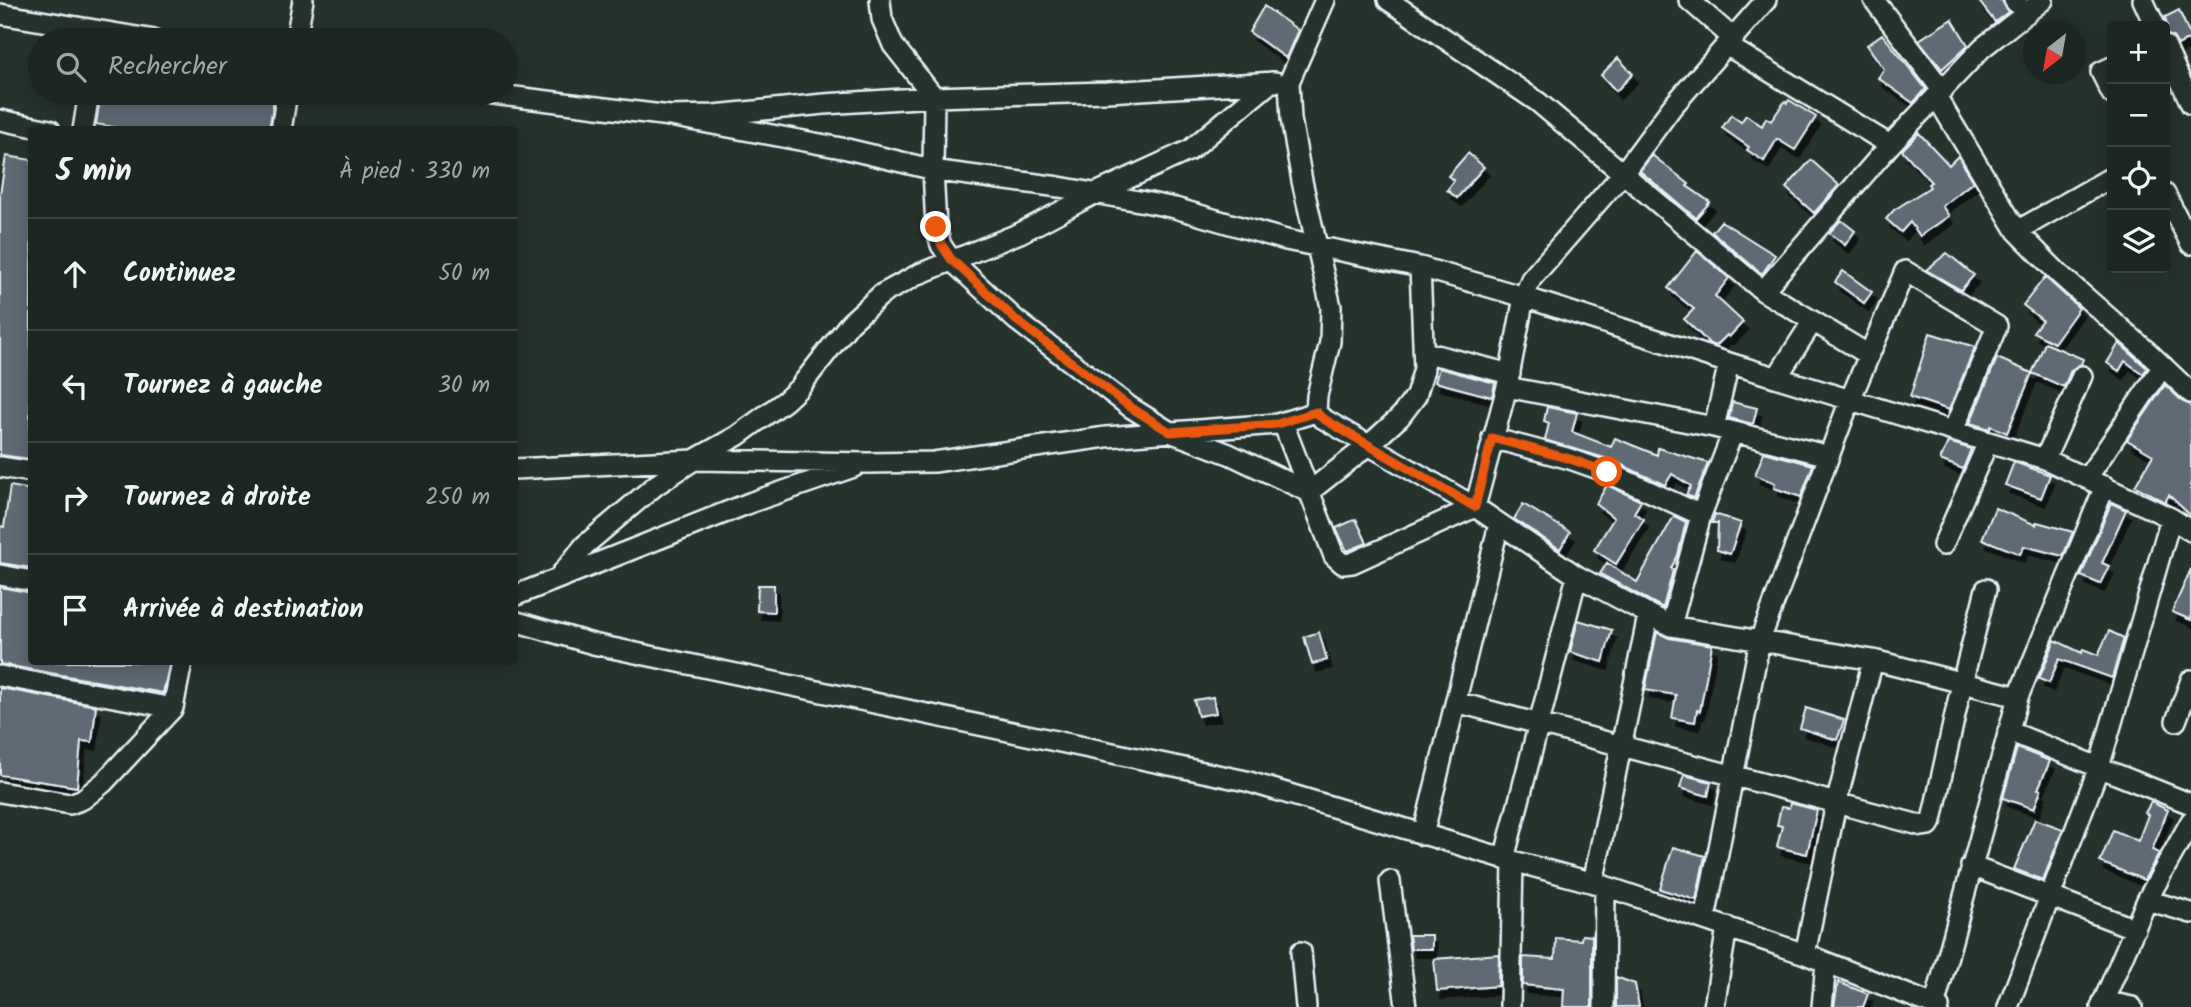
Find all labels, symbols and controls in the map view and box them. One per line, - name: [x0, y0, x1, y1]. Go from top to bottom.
- north arrow: [2023, 21, 2086, 84]
- map controls: [2107, 21, 2170, 273]
- button: +: [2107, 21, 2170, 84]
- search box: [28, 28, 518, 105]
- text: Rechercher: [108, 46, 227, 88]
- icon: search: [52, 48, 90, 86]
- button: −: [2107, 84, 2170, 147]
- button: locate: [2107, 147, 2170, 210]
- text: 5 min: [56, 148, 132, 196]
- text: À pied · 330 m: [339, 154, 490, 190]
- button: layers: [2107, 210, 2170, 273]
- route end: [920, 211, 951, 242]
- text: Continuez: [123, 253, 236, 295]
- icon: ahead: [56, 255, 94, 293]
- text: 50 m: [439, 256, 490, 292]
- text: Tournez à gauche: [123, 365, 323, 407]
- icon: left: [56, 367, 94, 405]
- text: 30 m: [438, 368, 490, 404]
- route start: [1591, 456, 1622, 487]
- text: Tournez à droite: [123, 477, 311, 519]
- icon: right: [56, 479, 94, 517]
- text: 250 m: [425, 480, 490, 516]
- text: Arrivée à destination: [123, 589, 364, 631]
- icon: arrive: [56, 591, 94, 629]

